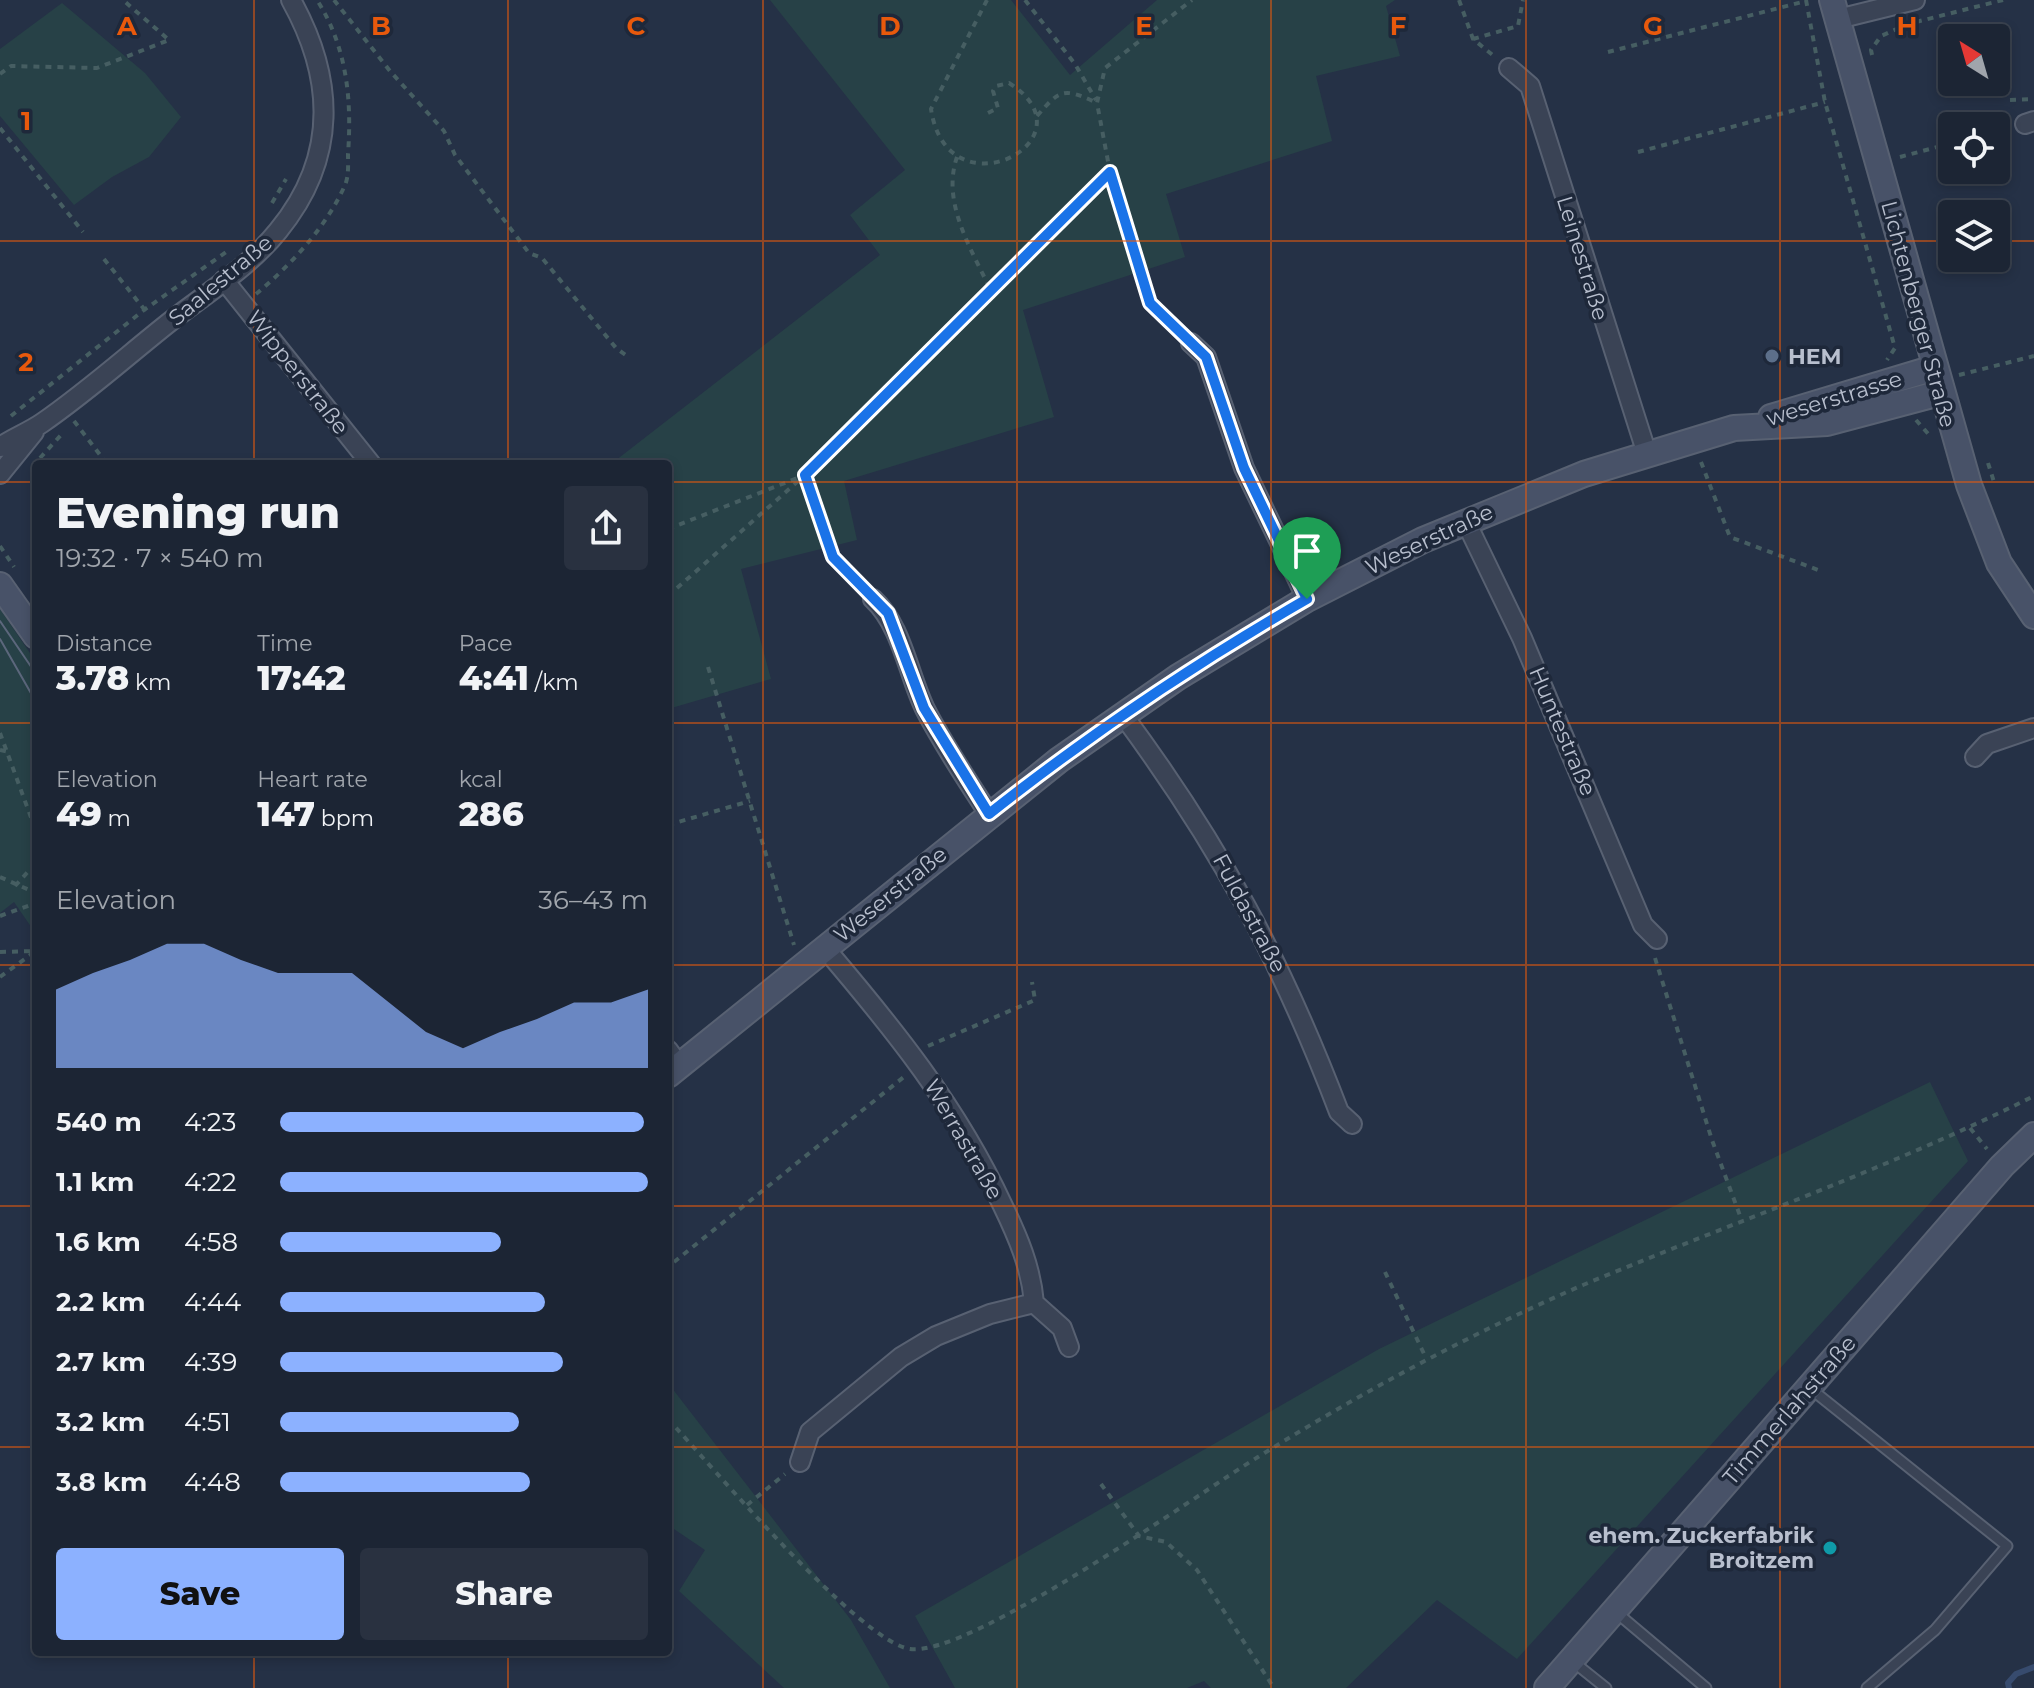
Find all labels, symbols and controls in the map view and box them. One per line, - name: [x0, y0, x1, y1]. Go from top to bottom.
- text: A: [116, 10, 138, 42]
- text: B: [371, 10, 391, 42]
- text: C: [627, 10, 646, 42]
- text: D: [879, 10, 901, 42]
- text: E: [1135, 10, 1153, 42]
- text: F: [1390, 10, 1406, 42]
- text: G: [1643, 10, 1663, 42]
- text: H: [1896, 10, 1918, 42]
- north arrow: [1938, 24, 2010, 96]
- map controls: [1938, 24, 2010, 272]
- text: 1: [21, 105, 31, 137]
- button: locate: [1938, 112, 2010, 184]
- street label: Leinestraße: [1551, 193, 1614, 324]
- street label: Lichtenberger Straße: [1875, 198, 1962, 430]
- button: layers: [1938, 200, 2010, 272]
- street label: Saalestraße: [163, 229, 278, 332]
- street label: Wipperstraße: [241, 305, 355, 440]
- place label: HEM: [1788, 343, 1842, 370]
- text: 2: [18, 346, 34, 378]
- marker: HEM: [1763, 347, 1781, 365]
- street label: weserstrasse: [1763, 365, 1905, 432]
- text: Evening run: [56, 485, 340, 539]
- button: share: [564, 486, 648, 570]
- street label: Weserstraße: [1361, 498, 1497, 581]
- pin: [1273, 517, 1341, 599]
- icon: arrive: [1285, 529, 1329, 573]
- text: 19:32 · 7 × 540 m: [56, 542, 264, 574]
- text: Distance: [56, 630, 153, 657]
- text: Time: [257, 630, 313, 657]
- text: Pace: [459, 630, 513, 657]
- text: 3.78: [56, 657, 129, 699]
- text: 17:42: [257, 657, 346, 699]
- text: 4:41: [459, 657, 529, 699]
- street label: Huntestraße: [1523, 662, 1602, 800]
- text: km: [129, 669, 171, 696]
- text: /km: [529, 669, 579, 696]
- text: Elevation: [56, 766, 158, 793]
- text: Heart rate: [257, 766, 368, 793]
- text: kcal: [459, 766, 503, 793]
- text: 49: [56, 793, 102, 835]
- text: 147: [257, 793, 315, 835]
- text: 286: [459, 793, 524, 835]
- text: m: [102, 805, 131, 832]
- text: bpm: [315, 805, 374, 832]
- street label: Weserstraße: [828, 841, 952, 948]
- street label: Fuldastraße: [1207, 849, 1292, 977]
- text: Elevation: [56, 884, 176, 916]
- text: 36–43 m: [538, 884, 648, 916]
- street label: Werrastraße: [918, 1074, 1009, 1204]
- text: 540 m: [56, 1106, 142, 1138]
- text: 4:23: [184, 1106, 236, 1138]
- text: 1.1 km: [56, 1166, 134, 1198]
- text: 4:22: [184, 1166, 236, 1198]
- text: 1.6 km: [56, 1226, 141, 1258]
- text: 4:58: [184, 1226, 238, 1258]
- text: 2.2 km: [56, 1286, 146, 1318]
- text: 4:44: [184, 1286, 241, 1318]
- street label: Timmerlahstraße: [1717, 1330, 1862, 1491]
- text: 2.7 km: [56, 1346, 146, 1378]
- text: 4:39: [184, 1346, 237, 1378]
- text: 3.2 km: [56, 1406, 145, 1438]
- text: 4:51: [184, 1406, 231, 1438]
- text: 3.8 km: [56, 1466, 147, 1498]
- text: 4:48: [184, 1466, 241, 1498]
- place label: ehem. Zuckerfabrik Broitzem: [1588, 1522, 1815, 1574]
- marker: ehem. Zuckerfabrik Broitzem: [1821, 1539, 1839, 1557]
- button: Save: [56, 1548, 344, 1640]
- button: Share: [360, 1548, 648, 1640]

